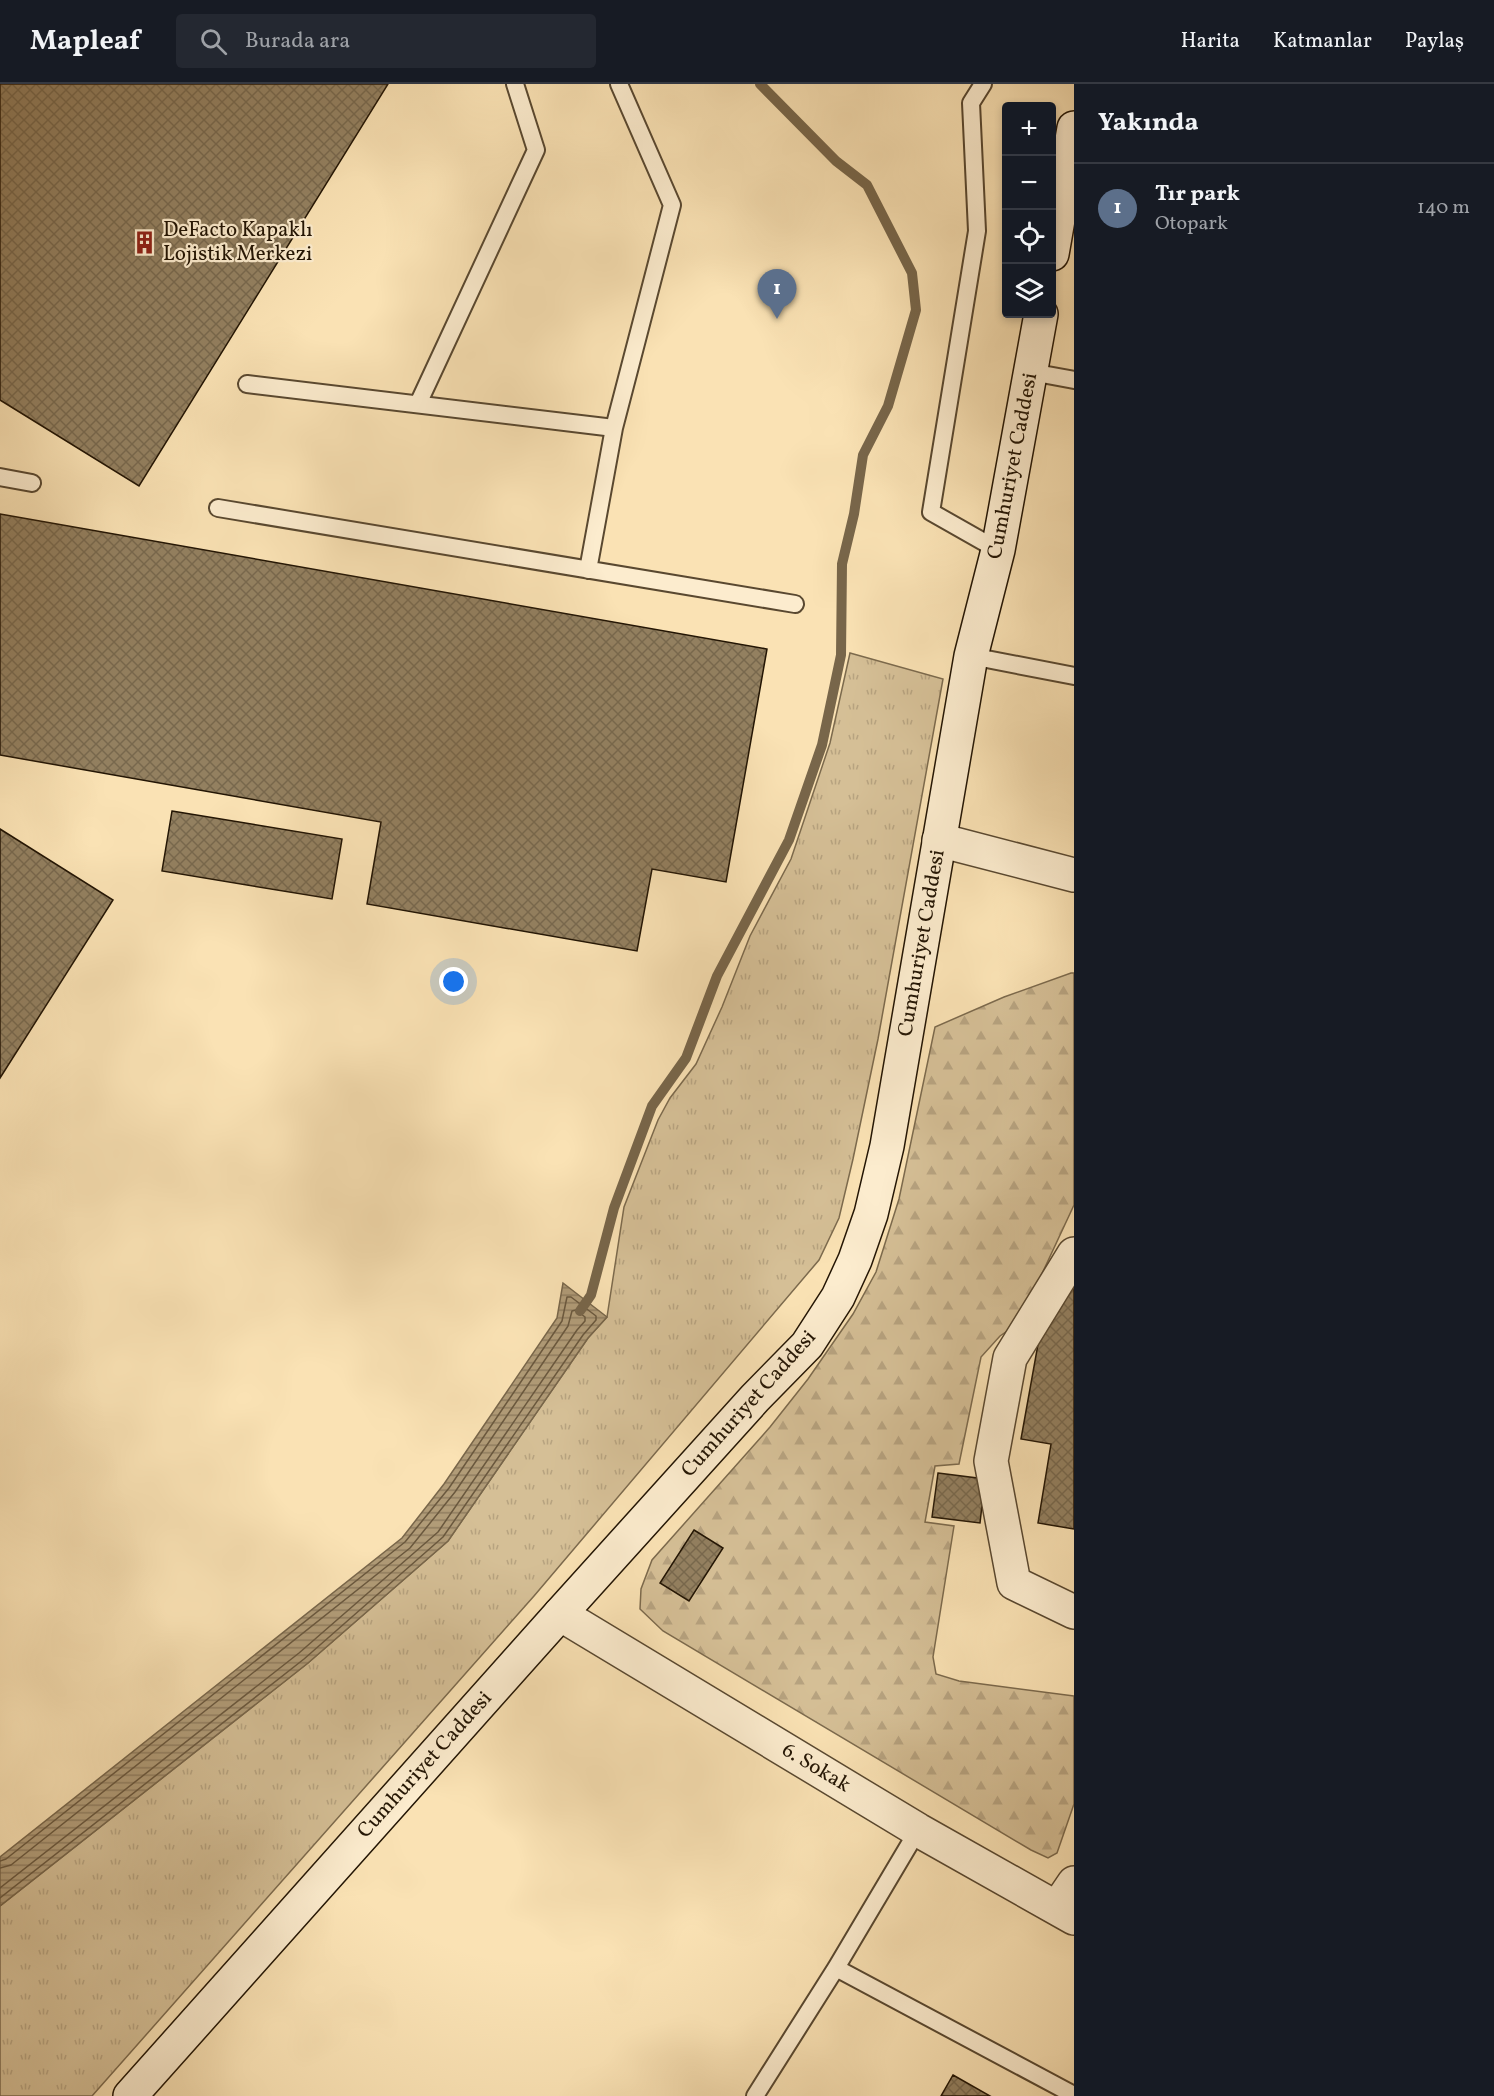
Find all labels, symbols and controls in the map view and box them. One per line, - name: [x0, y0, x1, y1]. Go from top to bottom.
- search box: [176, 14, 596, 68]
- text: Mapleaf: [30, 22, 140, 61]
- icon: search: [197, 25, 230, 58]
- text: Burada ara: [245, 26, 350, 57]
- text: Harita: [1181, 27, 1240, 56]
- text: Katmanlar: [1273, 27, 1372, 56]
- text: Paylaş: [1405, 27, 1464, 56]
- map controls: [1002, 102, 1056, 318]
- button: +: [1002, 102, 1056, 156]
- text: Yakında: [1098, 105, 1199, 141]
- button: −: [1002, 156, 1056, 210]
- text: Tır park: [1155, 179, 1240, 210]
- text: 1: [1113, 194, 1122, 222]
- text: 140 m: [1417, 194, 1470, 222]
- button: locate: [1002, 210, 1056, 264]
- text: Otopark: [1155, 210, 1228, 238]
- place label: DeFacto Kapaklı Lojistik Merkezi: [163, 216, 313, 269]
- building icon: DeFacto Kapaklı Lojistik Merkezi: [132, 229, 158, 255]
- button: layers: [1002, 264, 1056, 318]
- pin: 1: [758, 270, 796, 319]
- street label: Cumhuriyet Caddesi: [981, 370, 1045, 562]
- street label: Cumhuriyet Caddesi: [891, 847, 953, 1039]
- your location: [439, 967, 468, 996]
- street label: Cumhuriyet Caddesi: [675, 1324, 823, 1484]
- street label: Cumhuriyet Caddesi: [351, 1685, 499, 1845]
- street label: 6. Sokak: [776, 1736, 856, 1800]

